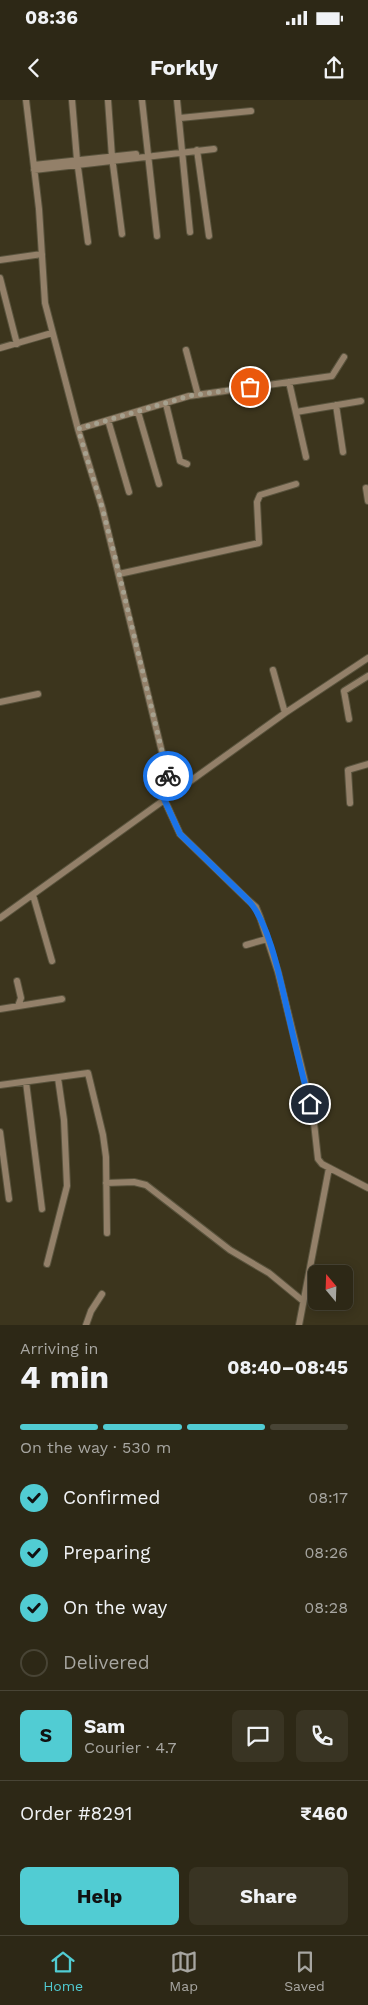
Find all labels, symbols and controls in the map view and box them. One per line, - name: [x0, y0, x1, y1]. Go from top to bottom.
- text: 08:36: [25, 6, 78, 29]
- icon: back: [20, 54, 48, 82]
- icon: share: [320, 54, 348, 82]
- text: Forkly: [150, 55, 218, 80]
- pin: [229, 366, 271, 408]
- icon: bag: [236, 373, 264, 401]
- courier: [143, 751, 193, 801]
- icon: bike: [154, 762, 182, 790]
- pin: [289, 1083, 331, 1125]
- icon: home: [296, 1090, 324, 1118]
- north arrow: [308, 1265, 352, 1310]
- map controls: [308, 1265, 353, 1310]
- text: Arriving in: [20, 1339, 98, 1358]
- text: 08:40–08:45: [227, 1356, 348, 1379]
- text: 4 min: [20, 1358, 109, 1396]
- text: On the way · 530 m: [20, 1438, 171, 1457]
- icon: check: [20, 1484, 48, 1512]
- text: Confirmed: [63, 1486, 160, 1509]
- text: 08:17: [308, 1488, 348, 1507]
- icon: check: [20, 1539, 48, 1567]
- text: Preparing: [63, 1541, 150, 1564]
- text: 08:26: [304, 1543, 348, 1562]
- icon: check: [20, 1594, 48, 1622]
- text: On the way: [63, 1596, 167, 1619]
- text: 08:28: [304, 1598, 348, 1617]
- text: Delivered: [63, 1651, 150, 1674]
- button: chat: [232, 1710, 284, 1762]
- button: phone: [296, 1710, 348, 1762]
- text: Sam: [84, 1715, 125, 1738]
- text: S: [40, 1724, 52, 1747]
- text: Courier · 4.7: [84, 1738, 177, 1757]
- text: Order #8291: [20, 1802, 132, 1825]
- text: ₹460: [300, 1802, 348, 1825]
- button: Help: [20, 1867, 179, 1925]
- button: Share: [189, 1867, 348, 1925]
- tab: Home: [43, 1948, 83, 1994]
- tab: Map: [169, 1948, 198, 1994]
- tab: Saved: [284, 1948, 325, 1994]

